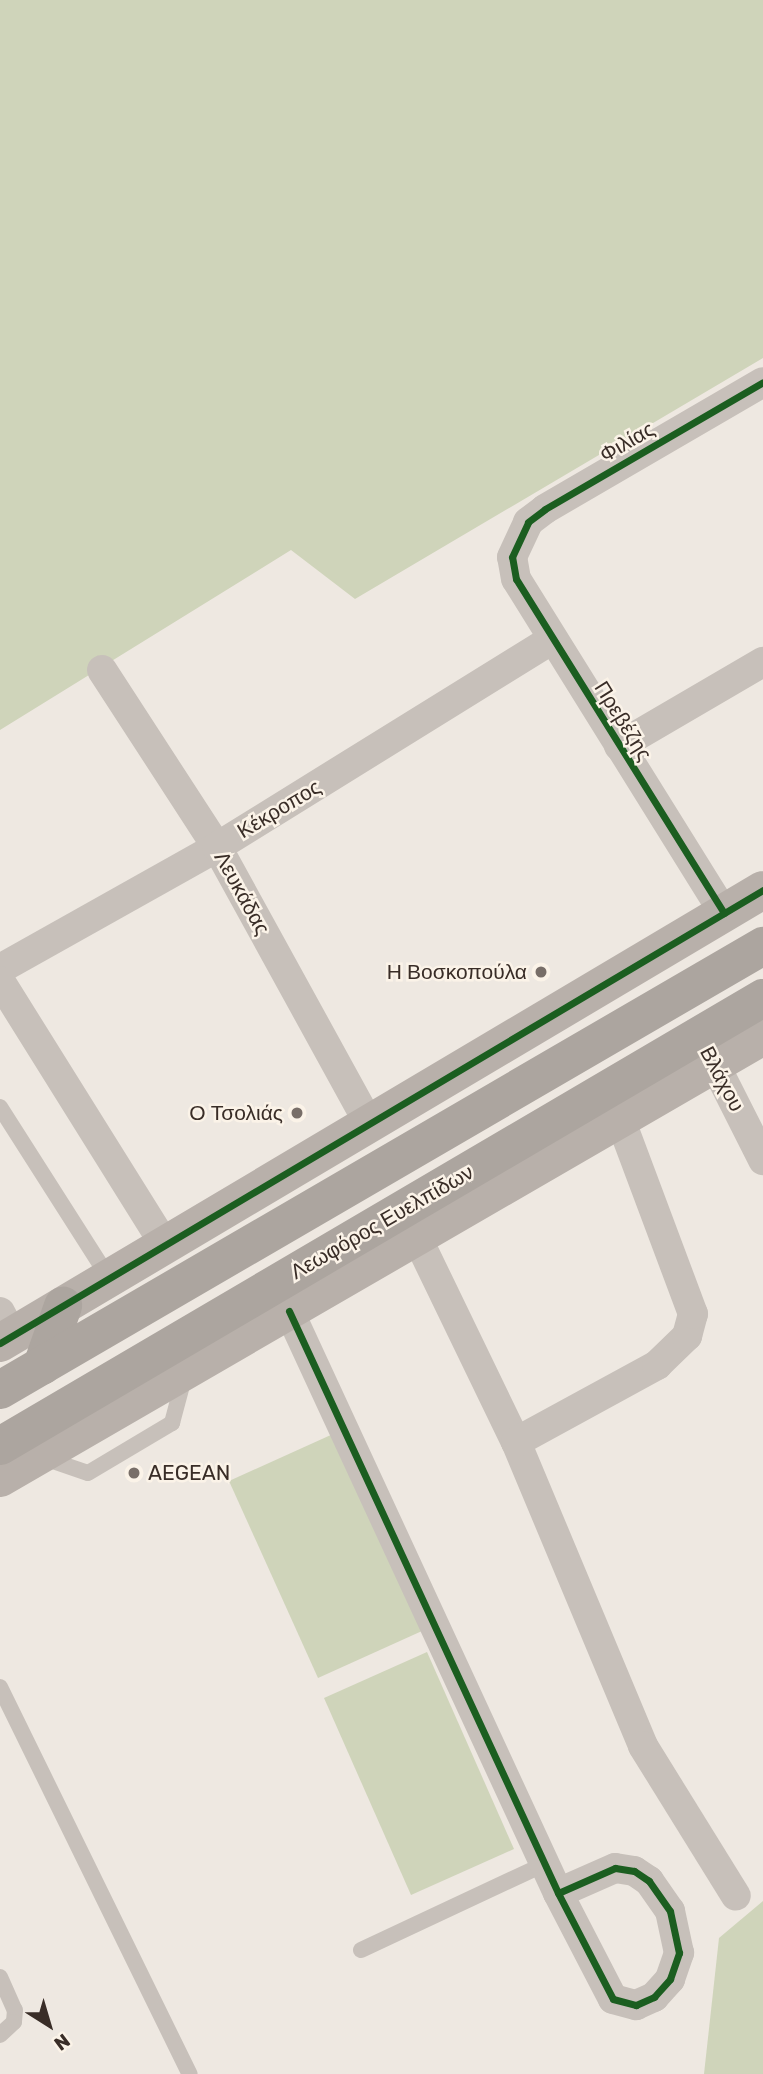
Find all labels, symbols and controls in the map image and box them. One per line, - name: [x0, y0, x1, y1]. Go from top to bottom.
- street label: Φιλίας: [595, 416, 659, 468]
- street label: Πρεβέζης: [589, 677, 657, 765]
- street label: Κέκροπος: [233, 774, 325, 844]
- street label: Λευκάδας: [209, 847, 275, 939]
- place label: Η Βοσκοπούλα: [387, 959, 527, 985]
- marker: Η Βοσκοπούλα: [533, 964, 549, 980]
- street label: Βλάχου: [694, 1042, 750, 1116]
- place label: Ο Τσολιάς: [189, 1100, 283, 1126]
- marker: Ο Τσολιάς: [289, 1105, 305, 1121]
- street label: Λεωφόρος Ευελπίδων: [286, 1159, 478, 1285]
- place label: AEGEAN: [148, 1460, 230, 1486]
- marker: AEGEAN: [126, 1465, 142, 1481]
- north arrow: [14, 1990, 84, 2060]
- text: N: [50, 2029, 74, 2055]

